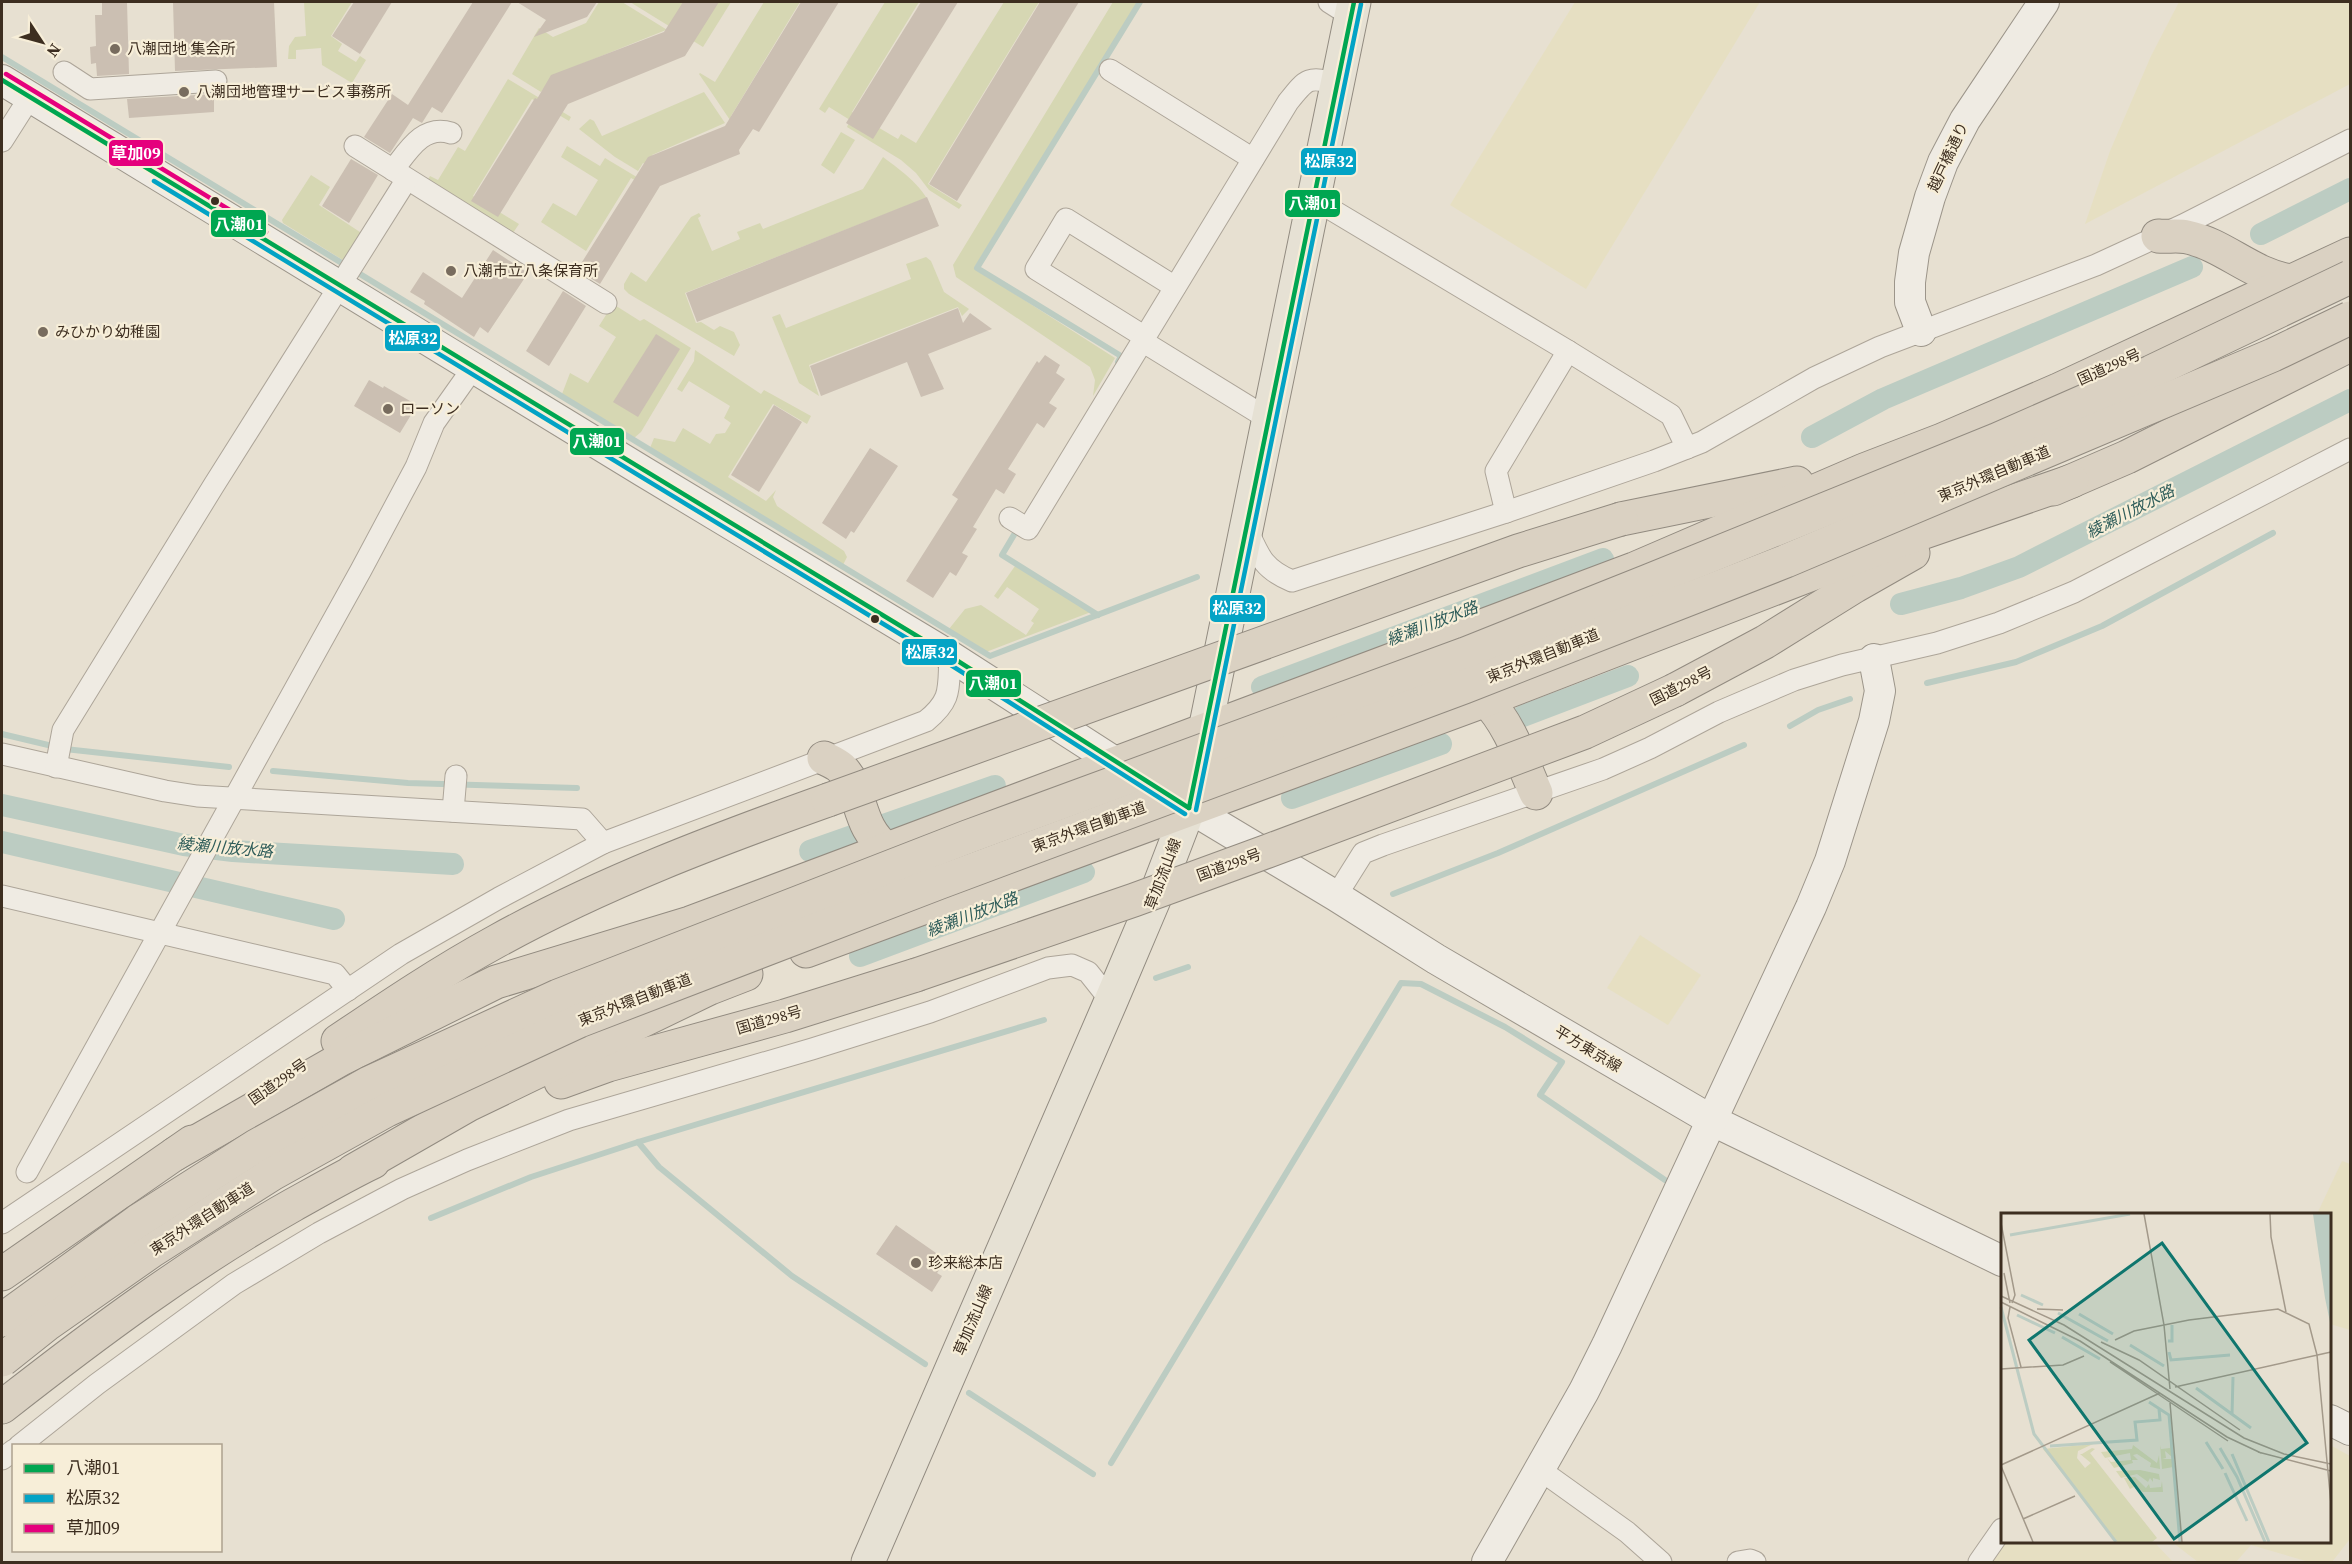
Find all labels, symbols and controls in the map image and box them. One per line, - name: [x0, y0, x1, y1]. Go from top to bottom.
- north arrow: [12, 12, 72, 72]
- place label: 八潮団地 集会所: [127, 38, 236, 59]
- text: N: [42, 40, 66, 62]
- marker: 八潮団地 集会所: [108, 42, 122, 56]
- place label: 八潮団地管理サービス事務所: [196, 81, 391, 102]
- marker: 八潮団地管理サービス事務所: [177, 85, 191, 99]
- street label: 越戸橋通り: [1922, 118, 1973, 196]
- line badge: 草加09: [108, 139, 164, 167]
- text: 草加09: [111, 142, 161, 164]
- line badge: 松原32: [1300, 147, 1357, 176]
- text: 松原32: [1304, 150, 1354, 172]
- line badge: 八潮01: [1284, 189, 1341, 218]
- text: 八潮01: [1288, 192, 1338, 214]
- unlabelled marker: [209, 195, 221, 207]
- line badge: 八潮01: [210, 209, 267, 238]
- text: 八潮01: [214, 213, 264, 235]
- place label: 八潮市立八条保育所: [463, 260, 598, 281]
- marker: 八潮市立八条保育所: [444, 264, 458, 278]
- place label: みひかり幼稚園: [55, 321, 160, 342]
- line badge: 松原32: [384, 324, 441, 352]
- marker: みひかり幼稚園: [36, 325, 50, 339]
- text: 松原32: [388, 327, 438, 349]
- street label: 国道298号: [2074, 343, 2144, 390]
- place label: ローソン: [400, 398, 460, 419]
- marker: ローソン: [381, 402, 395, 416]
- line badge: 八潮01: [569, 427, 625, 456]
- text: 八潮01: [572, 430, 622, 452]
- street label: 東京外環自動車道: [1934, 440, 2053, 507]
- water label: 綾瀬川放水路: [2082, 479, 2180, 543]
- line badge: 松原32: [1209, 594, 1266, 623]
- water label: 綾瀬川放水路: [1383, 595, 1483, 650]
- text: 松原32: [1212, 597, 1262, 619]
- unlabelled marker: [869, 613, 881, 625]
- street label: 東京外環自動車道: [1483, 623, 1602, 688]
- line badge: 松原32: [901, 638, 958, 666]
- text: 松原32: [905, 641, 955, 663]
- street label: 国道298号: [1646, 661, 1716, 710]
- line badge: 八潮01: [965, 669, 1022, 698]
- text: 八潮01: [968, 672, 1018, 694]
- street label: 東京外環自動車道: [1029, 796, 1149, 857]
- water label: 綾瀬川放水路: [176, 832, 276, 862]
- street label: 草加流山線: [1139, 835, 1186, 913]
- street label: 国道298号: [1194, 843, 1264, 886]
- water label: 綾瀬川放水路: [923, 886, 1023, 941]
- street label: 東京外環自動車道: [575, 968, 695, 1031]
- street label: 国道298号: [734, 1000, 804, 1039]
- street label: 平方東京線: [1551, 1020, 1626, 1077]
- street label: 国道298号: [244, 1054, 311, 1110]
- street label: 東京外環自動車道: [146, 1177, 258, 1260]
- inset map: [2001, 1213, 2331, 1543]
- place label: 珍来総本店: [928, 1252, 1003, 1273]
- marker: 珍来総本店: [909, 1256, 923, 1270]
- street label: 草加流山線: [948, 1281, 997, 1358]
- legend: [12, 1444, 222, 1552]
- text: 八潮01: [66, 1455, 120, 1480]
- text: 松原32: [66, 1485, 120, 1510]
- text: 草加09: [66, 1515, 120, 1540]

